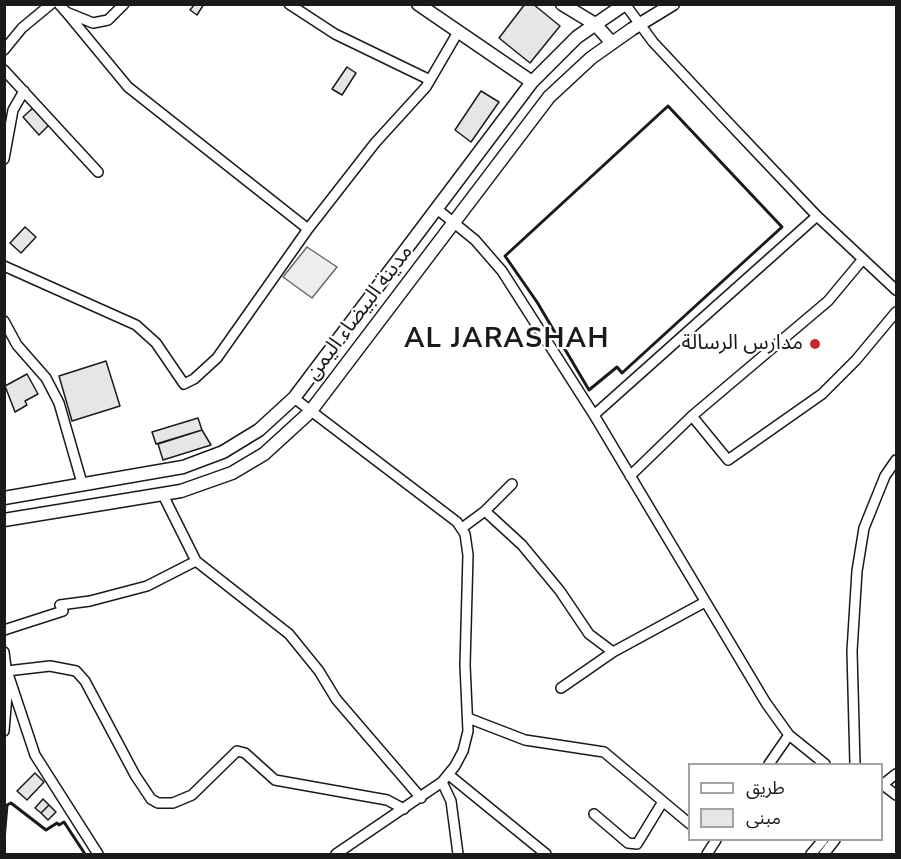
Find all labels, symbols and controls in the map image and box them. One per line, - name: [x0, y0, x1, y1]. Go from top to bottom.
- street label: مدينة البيضاء اليمن: [301, 240, 419, 386]
- district label: AL JARASHAH: [404, 324, 610, 356]
- place label: مدارس الرسالة: [682, 331, 803, 357]
- marker: مدارس الرسالة: [808, 337, 822, 351]
- legend: [688, 763, 883, 841]
- text: طريق: [746, 776, 785, 800]
- text: مبنى: [746, 806, 781, 830]

